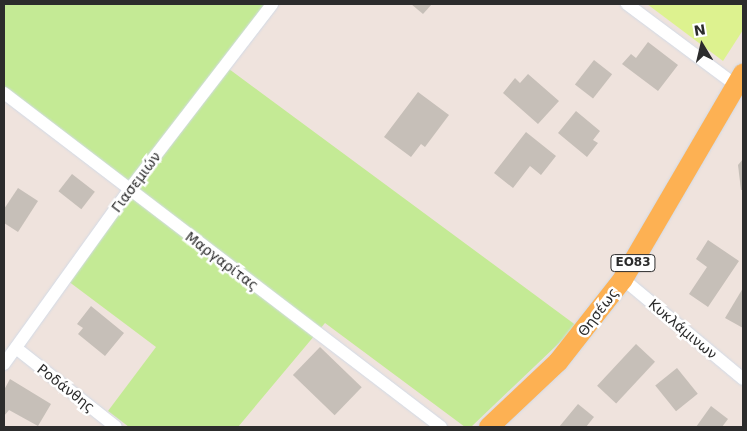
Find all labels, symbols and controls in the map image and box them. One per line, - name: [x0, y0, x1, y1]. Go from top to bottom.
- north arrow: [677, 20, 727, 70]
- text: N: [693, 21, 707, 39]
- street label: Γιασεμιών: [108, 148, 164, 216]
- street label: Μαργαρίτας: [182, 228, 262, 294]
- road number: ΕΟ83: [609, 254, 657, 272]
- street label: Θησέως: [574, 284, 622, 340]
- street label: Κυκλάμινων: [645, 296, 721, 362]
- street label: Ροδάνθης: [34, 360, 98, 416]

